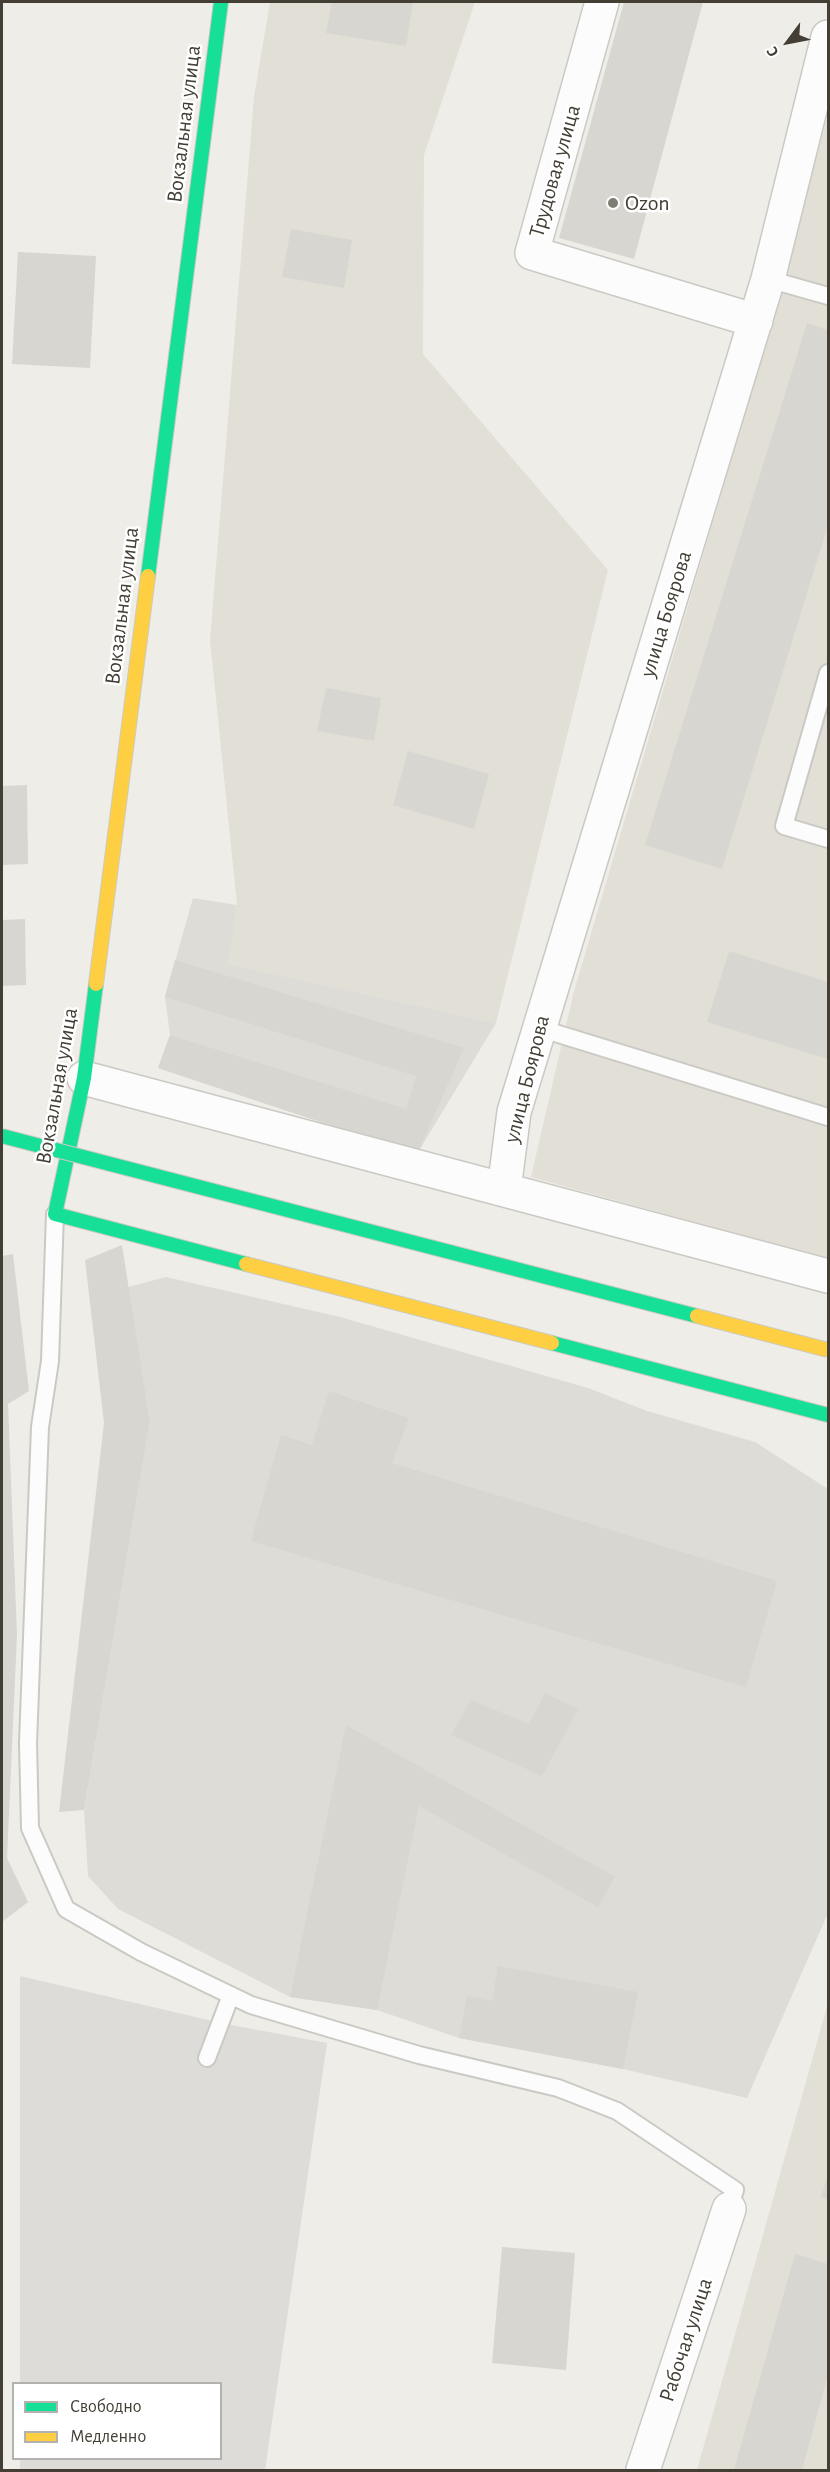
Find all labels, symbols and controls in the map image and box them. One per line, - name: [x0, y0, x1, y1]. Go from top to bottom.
- north arrow: [758, 12, 818, 72]
- street label: Вокзальная улица: [161, 44, 207, 204]
- text: С: [764, 44, 782, 60]
- street label: Трудовая улица: [523, 102, 587, 240]
- place label: Ozon: [625, 190, 670, 216]
- marker: Ozon: [606, 196, 620, 210]
- street label: Вокзальная улица: [99, 526, 145, 686]
- street label: улица Боярова: [634, 548, 698, 680]
- street label: Вокзальная улица: [30, 1006, 84, 1166]
- street label: улица Боярова: [498, 1012, 556, 1146]
- street label: Рабочая улица: [654, 2275, 718, 2405]
- legend: [12, 2382, 222, 2460]
- text: Свободно: [70, 2398, 142, 2416]
- text: Медленно: [70, 2428, 146, 2446]

